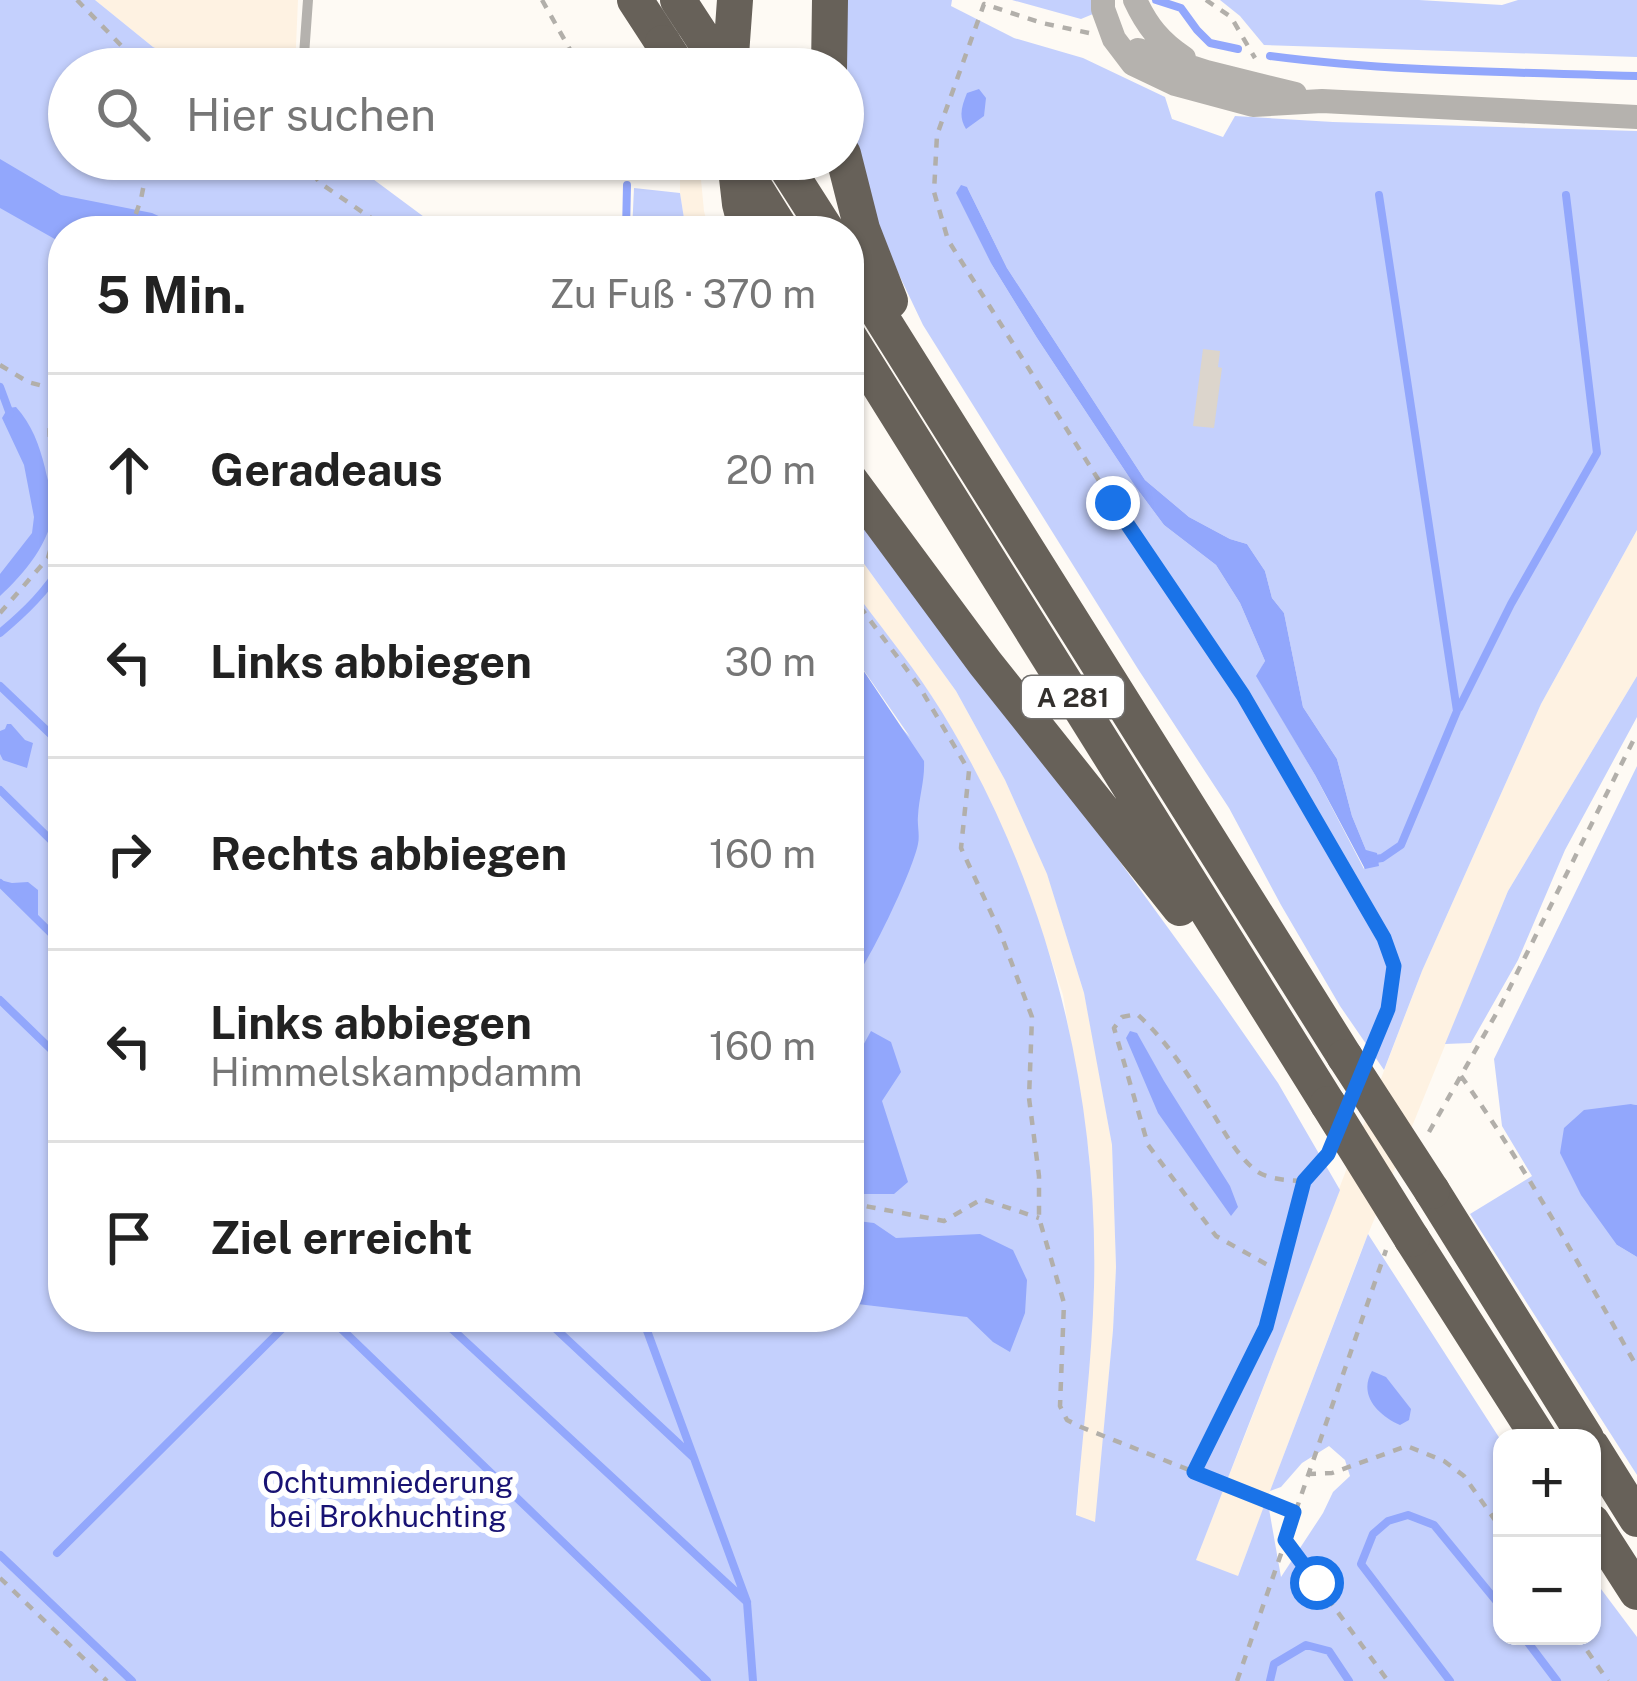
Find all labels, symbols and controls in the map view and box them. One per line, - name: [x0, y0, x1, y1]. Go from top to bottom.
- search box: [48, 48, 864, 180]
- icon: search: [90, 81, 156, 147]
- text: Hier suchen: [186, 88, 436, 141]
- text: 5 Min.: [96, 265, 246, 324]
- text: Zu Fuß · 370 m: [549, 271, 816, 317]
- icon: ahead: [96, 437, 162, 503]
- text: Geradeaus: [210, 443, 443, 496]
- text: 20 m: [726, 447, 816, 493]
- route end: [1086, 476, 1140, 530]
- icon: left: [96, 629, 162, 695]
- text: Links abbiegen: [210, 635, 532, 688]
- text: 30 m: [725, 639, 816, 685]
- road number: A 281: [1022, 676, 1124, 718]
- icon: right: [96, 821, 162, 887]
- text: Rechts abbiegen: [210, 827, 567, 880]
- text: 160 m: [709, 831, 816, 877]
- text: Links abbiegen: [210, 996, 532, 1049]
- icon: left: [96, 1013, 162, 1079]
- text: 160 m: [709, 1023, 816, 1069]
- text: Himmelskampdamm: [210, 1049, 583, 1095]
- icon: arrive: [96, 1205, 162, 1271]
- text: Ziel erreicht: [210, 1211, 472, 1264]
- map controls: [1493, 1429, 1601, 1645]
- button: +: [1493, 1429, 1601, 1537]
- park label: Ochtumniederung bei Brokhuchting: [262, 1464, 514, 1534]
- button: −: [1493, 1537, 1601, 1645]
- route start: [1290, 1556, 1344, 1610]

